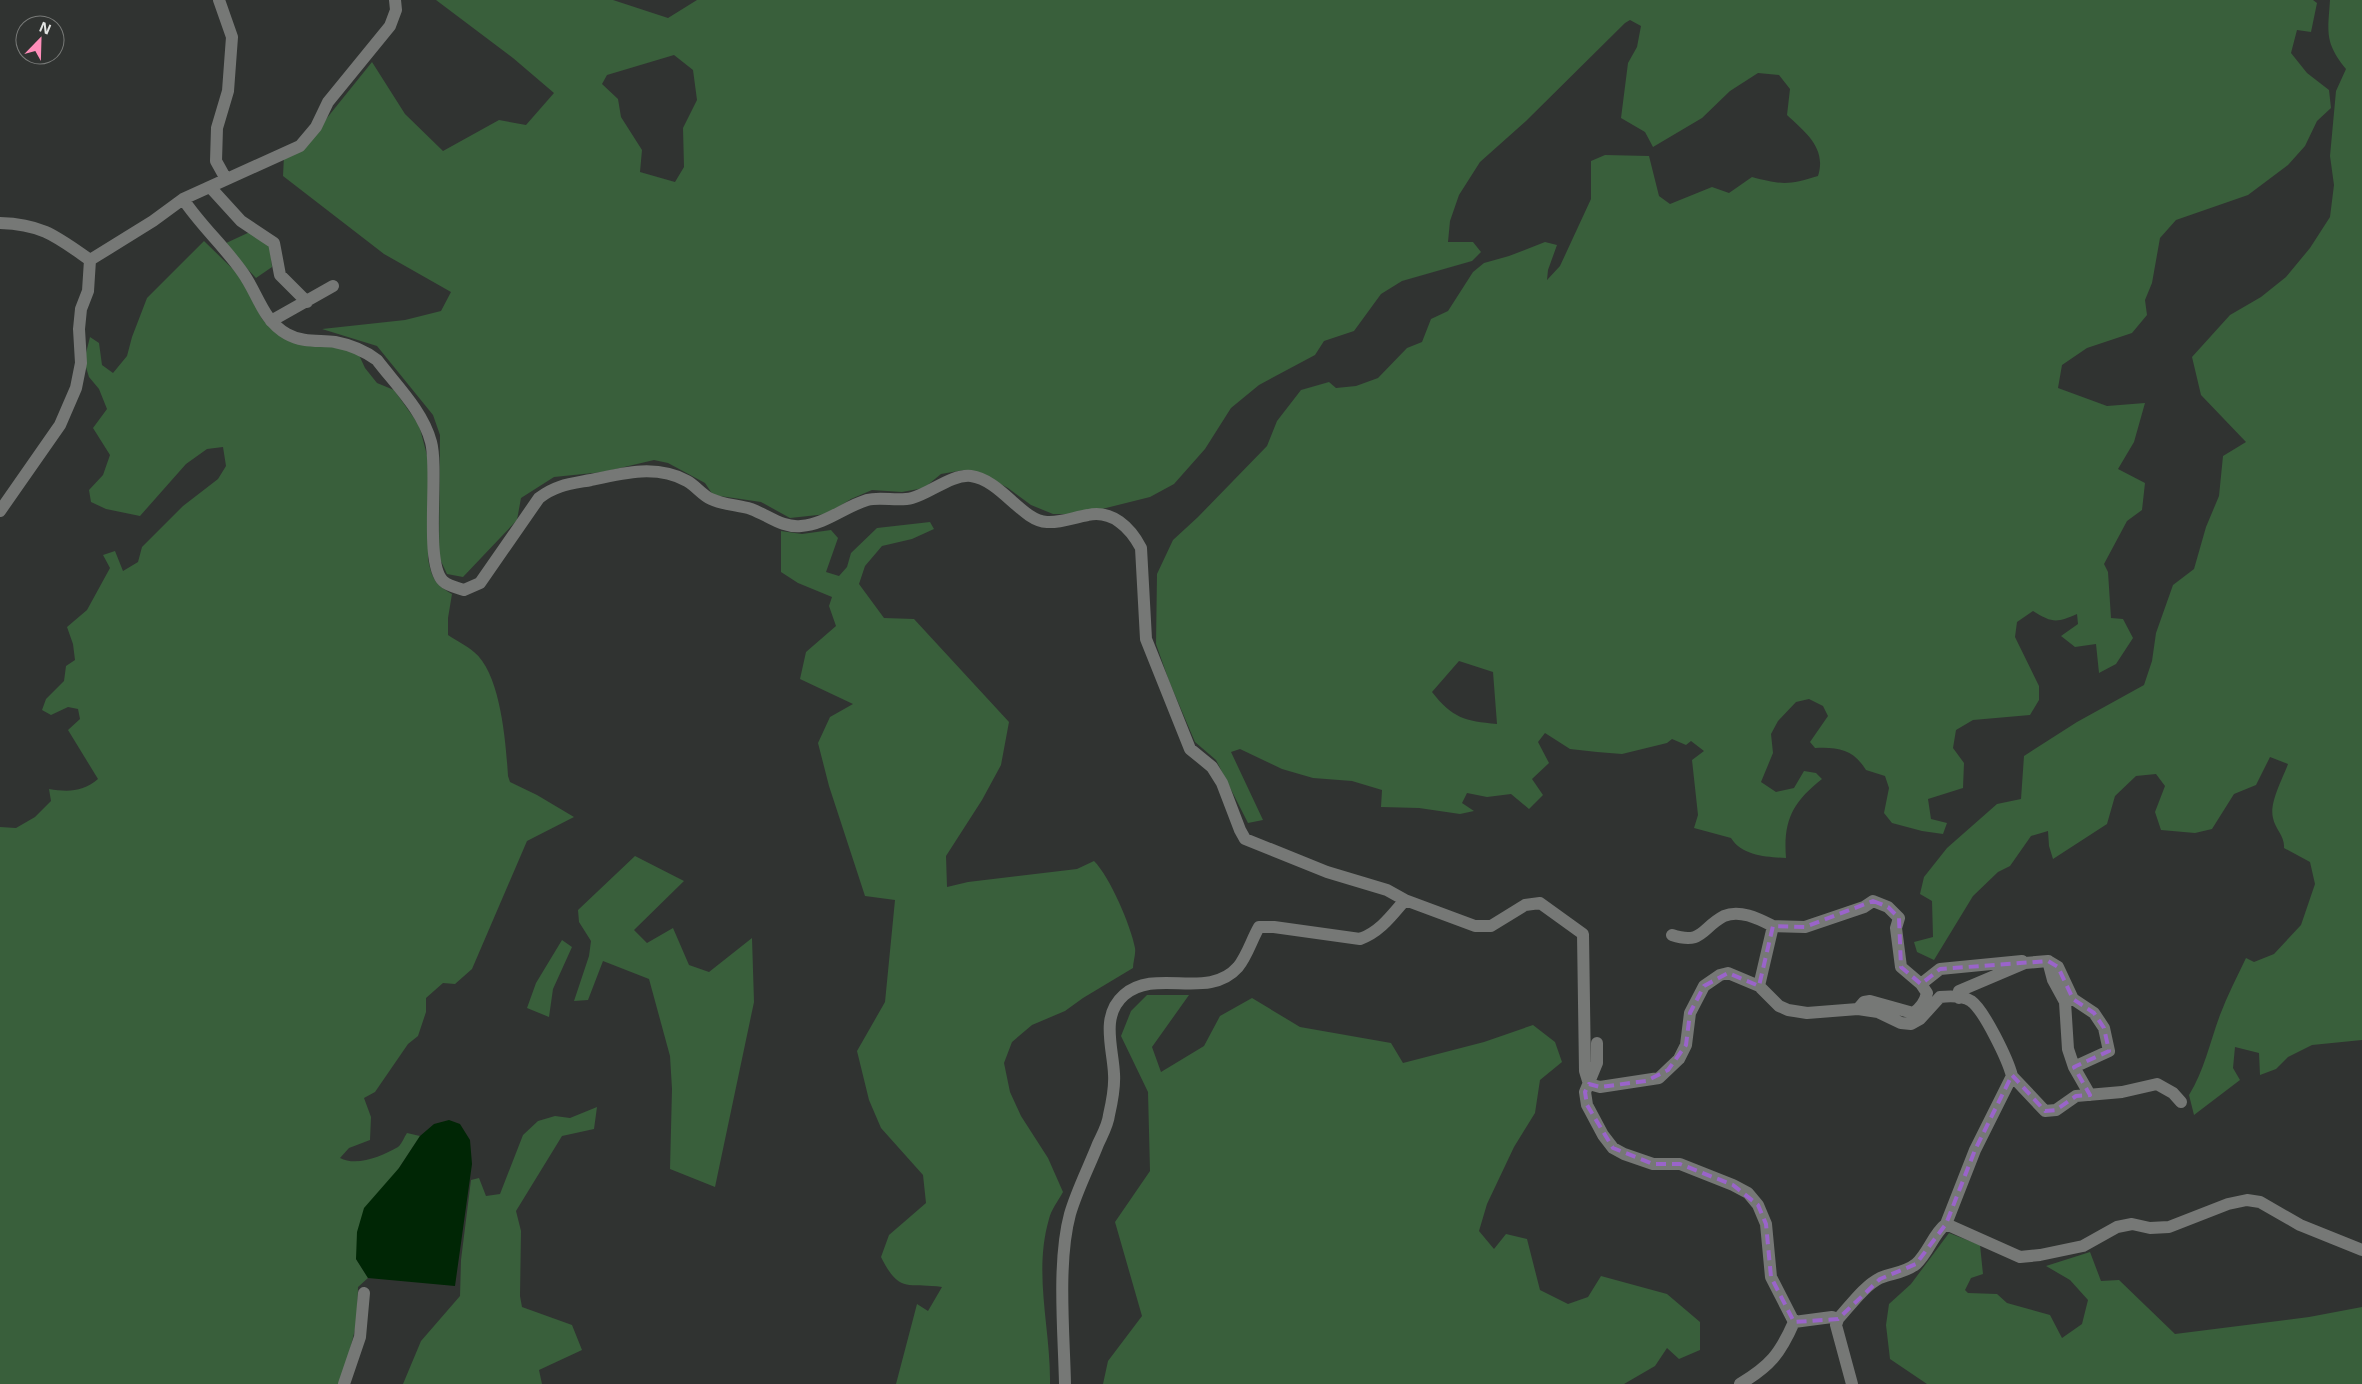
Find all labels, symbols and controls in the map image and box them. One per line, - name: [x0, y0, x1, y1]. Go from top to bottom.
- north arrow: [15, 15, 65, 65]
- text: N: [36, 17, 54, 39]

